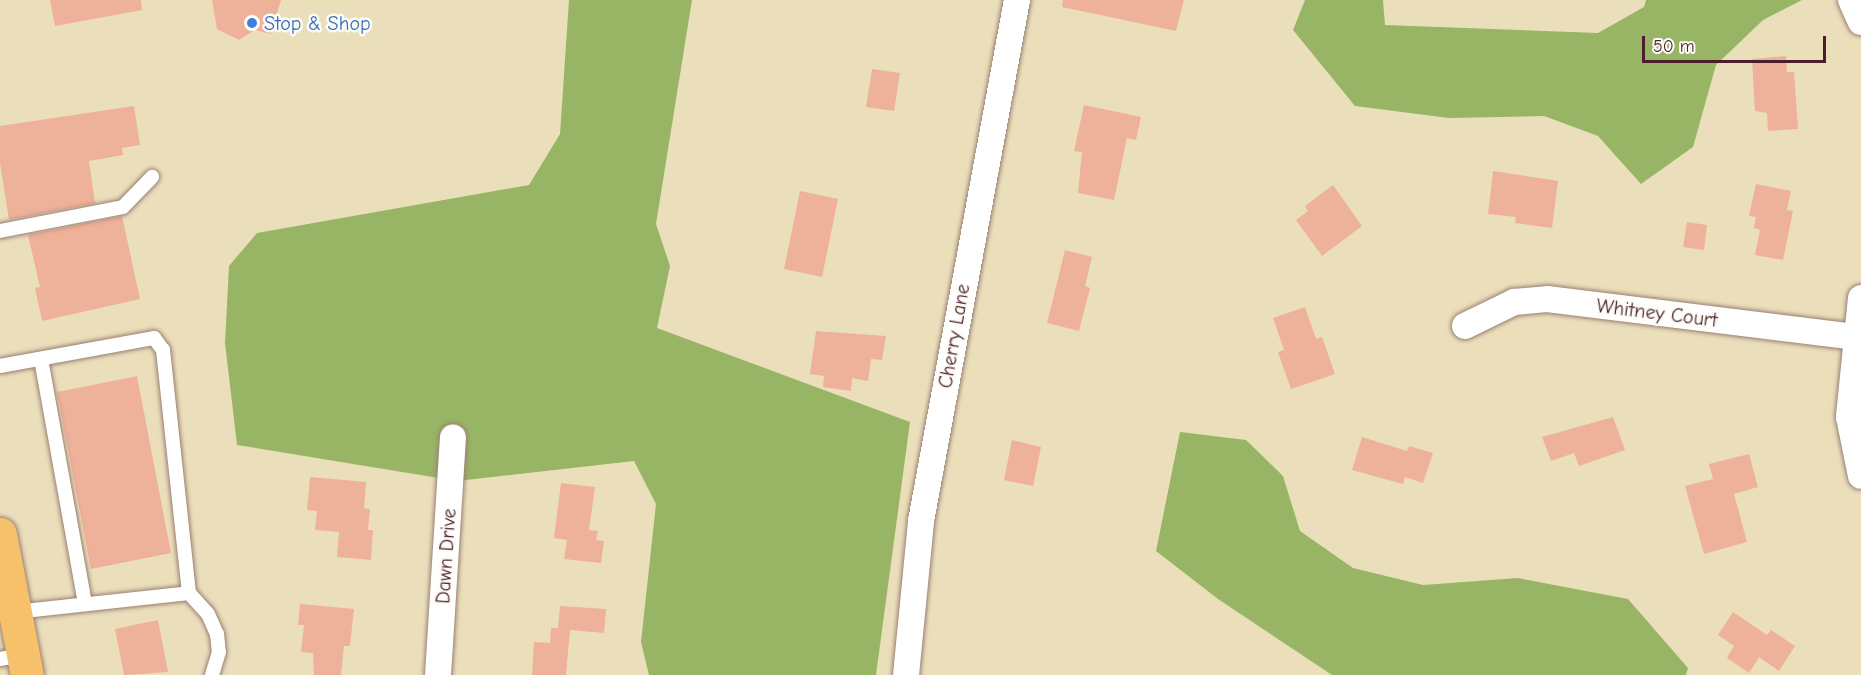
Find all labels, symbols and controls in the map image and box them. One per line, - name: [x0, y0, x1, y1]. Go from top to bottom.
- place label: Stop & Shop: [264, 11, 371, 35]
- marker: Stop & Shop: [245, 16, 259, 30]
- scale bar: [1645, 24, 1830, 62]
- text: 50 m: [1653, 36, 1695, 57]
- street label: Cherry Lane: [933, 282, 975, 390]
- street label: Whitney Court: [1595, 294, 1719, 332]
- street label: Dawn Drive: [431, 507, 461, 605]

